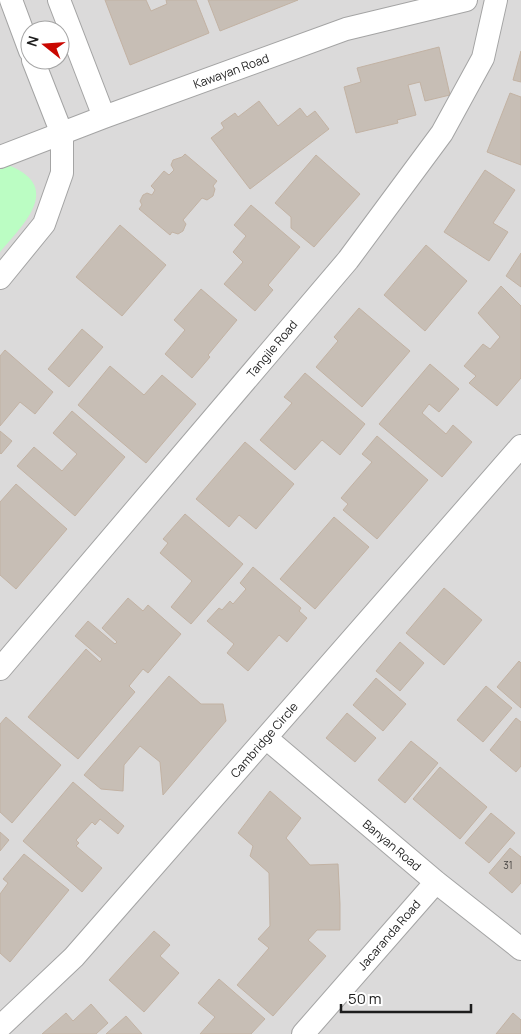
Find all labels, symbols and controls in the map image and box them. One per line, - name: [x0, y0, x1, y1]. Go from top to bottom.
- north arrow: [20, 20, 70, 70]
- text: N: [22, 33, 43, 49]
- street label: Kawayan Road: [191, 49, 271, 93]
- street label: Tangile Road: [243, 316, 301, 382]
- street label: Cambridge Circle: [226, 699, 302, 781]
- street label: Banyan Road: [359, 815, 425, 875]
- house number: 31: [503, 858, 513, 872]
- street label: Jacaranda Road: [354, 896, 424, 974]
- scale bar: [341, 982, 471, 1014]
- text: 50 m: [348, 988, 382, 1009]

